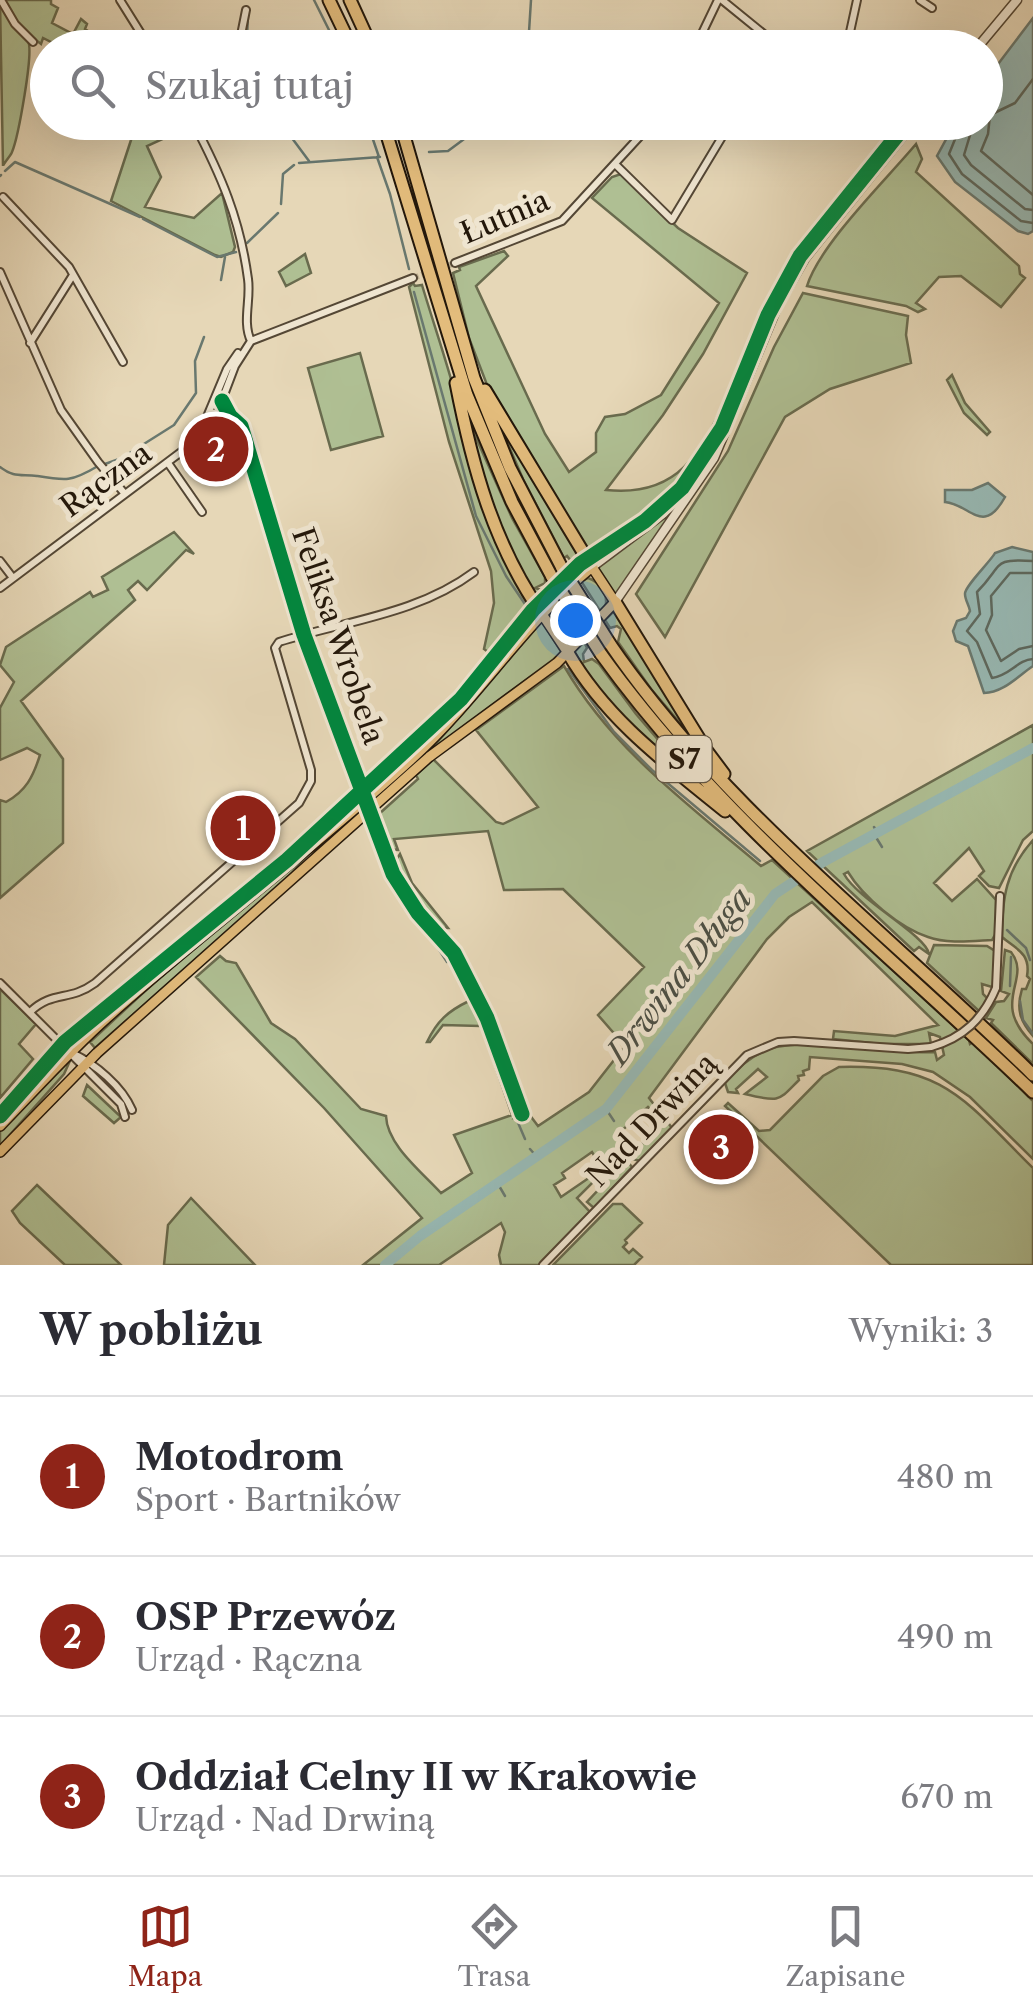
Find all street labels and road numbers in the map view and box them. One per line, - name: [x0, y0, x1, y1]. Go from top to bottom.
- street label: Łutnia: [455, 181, 555, 252]
- street label: Rączna: [53, 434, 159, 525]
- street label: Feliksa Wrobela: [284, 523, 393, 749]
- road number: S7: [656, 736, 712, 782]
- street label: Nad Drwiną: [579, 1045, 725, 1194]

